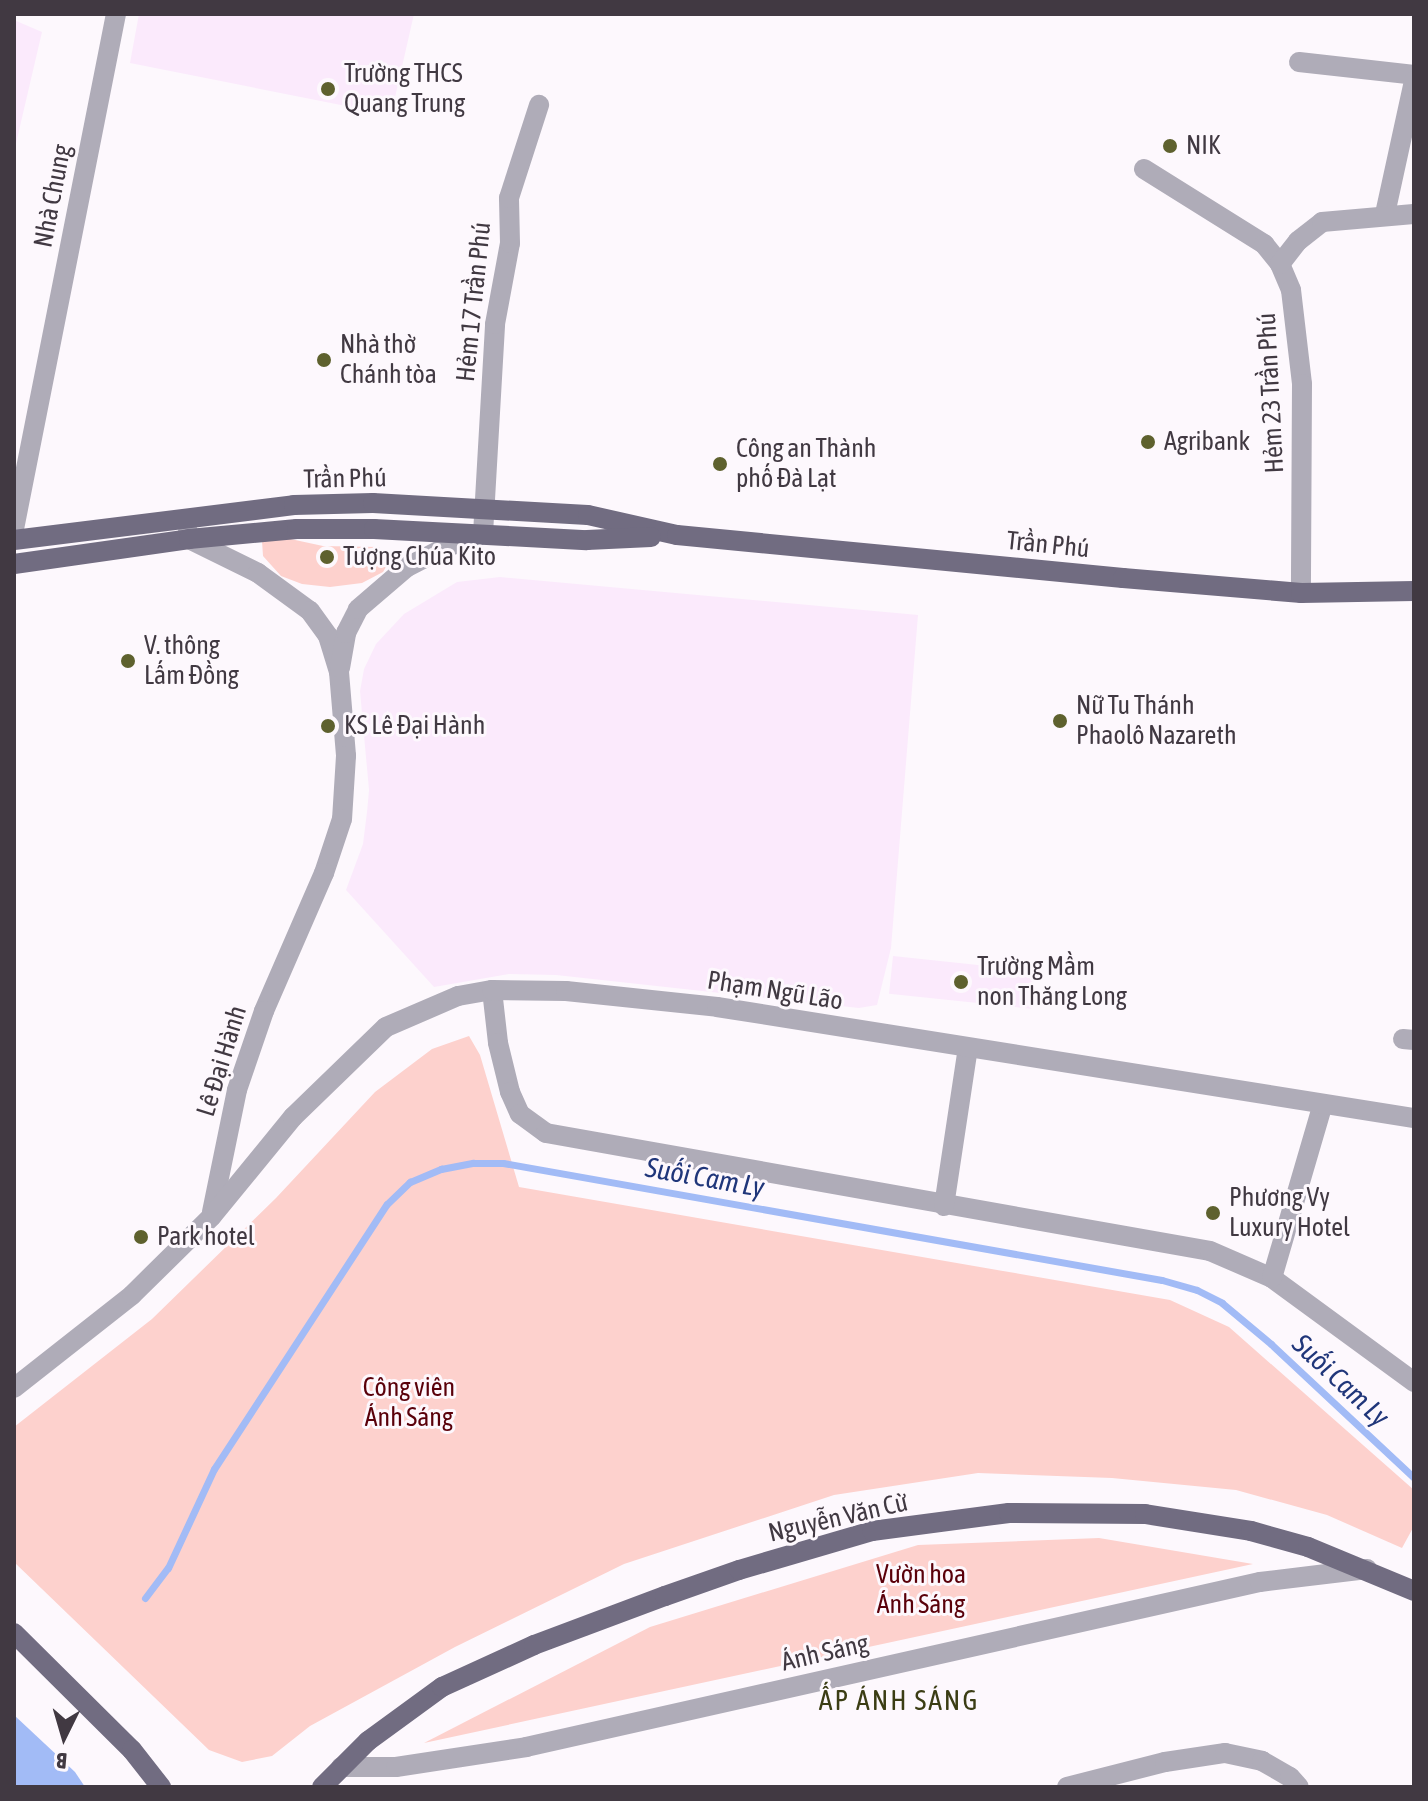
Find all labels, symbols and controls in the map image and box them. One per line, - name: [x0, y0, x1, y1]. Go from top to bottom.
- place label: Trường THCS Quang Trung: [344, 58, 465, 120]
- marker: Trường THCS Quang Trung: [319, 80, 337, 98]
- place label: NIK: [1186, 130, 1221, 162]
- marker: NIK: [1161, 137, 1179, 155]
- street label: Nhà Chung: [28, 142, 78, 250]
- street label: Hẻm 17 Trần Phú: [450, 221, 498, 383]
- street label: Hẻm 23 Trần Phú: [1251, 312, 1291, 474]
- place label: Nhà thờ Chánh tòa: [340, 329, 437, 390]
- marker: Nhà thờ Chánh tòa: [315, 351, 333, 369]
- place label: Agribank: [1164, 426, 1250, 458]
- place label: Công an Thành phố Đà Lạt: [736, 433, 876, 494]
- marker: Agribank: [1139, 433, 1157, 451]
- marker: Công an Thành phố Đà Lạt: [711, 455, 729, 473]
- street label: Trần Phú: [303, 463, 387, 495]
- street label: Trần Phú: [1005, 525, 1091, 565]
- place label: Tượng Chúa Kito: [343, 541, 496, 573]
- marker: Tượng Chúa Kito: [318, 548, 336, 566]
- place label: V. thông Lấm Đồng: [144, 630, 239, 692]
- marker: V. thông Lấm Đồng: [119, 652, 137, 670]
- place label: Nữ Tu Thánh Phaolô Nazareth: [1076, 690, 1237, 752]
- place label: KS Lê Đại Hành: [344, 710, 485, 742]
- marker: Nữ Tu Thánh Phaolô Nazareth: [1051, 712, 1069, 730]
- marker: KS Lê Đại Hành: [319, 717, 337, 735]
- place label: Trường Mầm non Thăng Long: [977, 951, 1127, 1012]
- street label: Phạm Ngũ Lão: [705, 965, 845, 1017]
- marker: Trường Mầm non Thăng Long: [952, 973, 970, 991]
- street label: Lê Đại Hành: [190, 1002, 254, 1120]
- water label: Suối Cam Ly: [643, 1150, 767, 1204]
- place label: Phương Vy Luxury Hotel: [1229, 1182, 1350, 1244]
- marker: Phương Vy Luxury Hotel: [1204, 1204, 1222, 1222]
- place label: Park hotel: [157, 1221, 255, 1253]
- marker: Park hotel: [132, 1228, 150, 1246]
- water label: Suối Cam Ly: [1286, 1327, 1396, 1433]
- park label: Công viên Ánh Sáng: [363, 1372, 455, 1434]
- street label: Nguyễn Văn Cừ: [765, 1487, 911, 1549]
- park label: Vườn hoa Ánh Sáng: [876, 1559, 966, 1620]
- street label: Ánh Sáng: [778, 1628, 872, 1678]
- district label: ẤP ÁNH SÁNG: [819, 1683, 979, 1717]
- north arrow: [24, 1697, 104, 1777]
- text: B: [56, 1748, 68, 1774]

